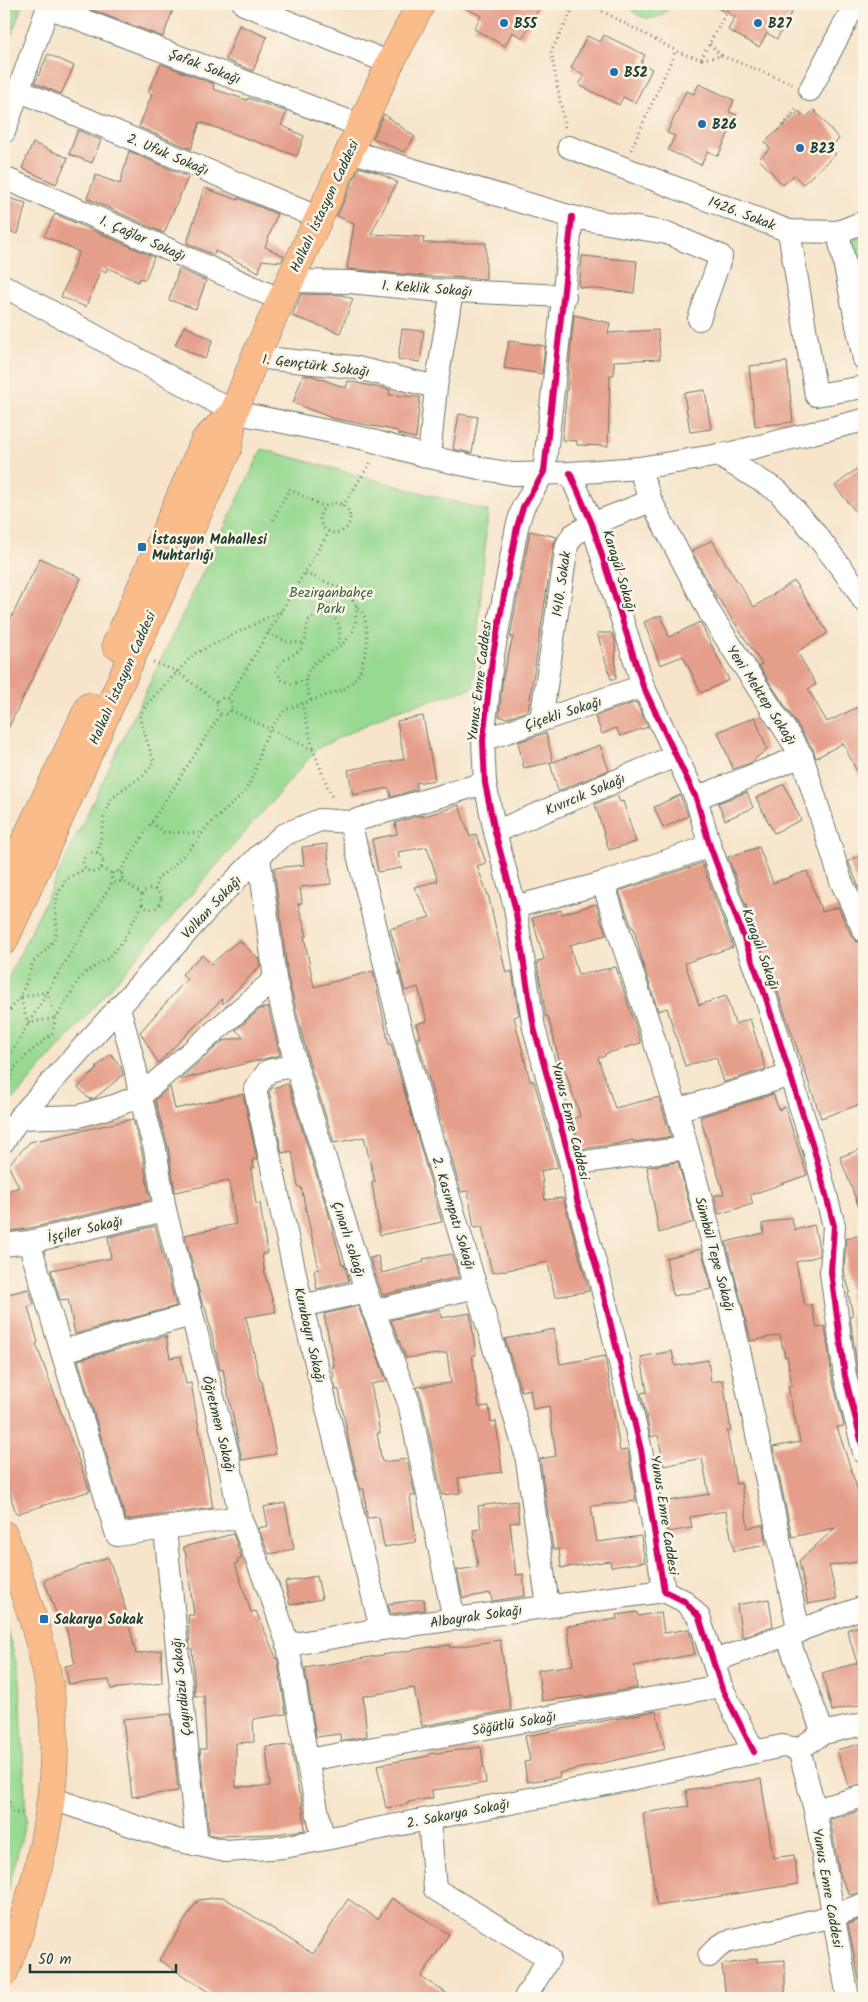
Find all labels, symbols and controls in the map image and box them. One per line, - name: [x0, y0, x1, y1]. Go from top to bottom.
- place label: B55: [514, 13, 539, 35]
- place label: B27: [768, 13, 792, 35]
- marker: B55: [498, 17, 510, 29]
- marker: B27: [752, 17, 764, 29]
- street label: Şafak Sokağı: [166, 43, 244, 91]
- place label: B52: [624, 62, 648, 84]
- marker: B52: [608, 66, 620, 78]
- place label: B26: [712, 114, 737, 136]
- marker: B26: [696, 118, 708, 130]
- street label: 2. Ufuk Sokağı: [123, 128, 212, 182]
- street label: Halkalı İstasyon Caddesi: [285, 136, 366, 276]
- place label: B23: [810, 138, 835, 160]
- marker: B23: [794, 142, 806, 154]
- street label: 1426. Sokak: [705, 191, 779, 237]
- street label: 1. Çağlar Sokağı: [96, 210, 190, 268]
- street label: 1. Keklik Sokağı: [381, 275, 473, 303]
- street label: 1. Gençtürk Sokağı: [261, 348, 371, 384]
- street label: Karagül Sokağı: [596, 527, 642, 616]
- place label: İstasyon Mahallesi Muhtarlığı: [152, 529, 267, 567]
- marker: İstasyon Mahallesi Muhtarlığı: [136, 541, 148, 553]
- street label: 1410. Sokak: [547, 550, 578, 618]
- park label: Bezirganbahçe Parkı: [289, 582, 374, 620]
- street label: Halkalı İstasyon Caddesi: [84, 608, 163, 749]
- street label: Yunus Emre Caddesi: [462, 619, 498, 742]
- street label: Yeni Mektep Sokağı: [720, 641, 802, 750]
- street label: Çiçekli Sokağı: [522, 691, 605, 737]
- street label: Kıvırcık Sokağı: [542, 768, 629, 822]
- street label: Volkan Sokağı: [176, 870, 247, 945]
- street label: Karagül Sokağı: [735, 905, 785, 994]
- street label: Yunus Emre Caddesi: [545, 1060, 595, 1183]
- street label: 2. Kasımpatı Sokağı: [425, 1154, 481, 1273]
- street label: Sümbül Tepe Sokağı: [688, 1194, 740, 1314]
- street label: Çınarlı sokağı: [325, 1198, 371, 1281]
- street label: İşçiler Sokağı: [45, 1211, 126, 1249]
- street label: Kurubayır Sokağı: [287, 1285, 331, 1386]
- street label: Öğretmen Sokağı: [195, 1373, 241, 1475]
- street label: Yunus Emre Caddesi: [644, 1454, 684, 1577]
- street label: Albayrak Sokağı: [429, 1600, 524, 1634]
- place label: Sakarya Sokak: [54, 1609, 144, 1631]
- marker: Sakarya Sokak: [38, 1613, 50, 1625]
- street label: Çayırdüzü Sokağı: [166, 1636, 198, 1737]
- street label: Söğütlü Sokağı: [470, 1706, 558, 1742]
- street label: 2. Sakarya Sokağı: [405, 1793, 512, 1835]
- street label: Yunus Emre Caddesi: [806, 1827, 848, 1950]
- scale bar: [30, 1942, 176, 1974]
- text: 50 m: [38, 1948, 72, 1972]

